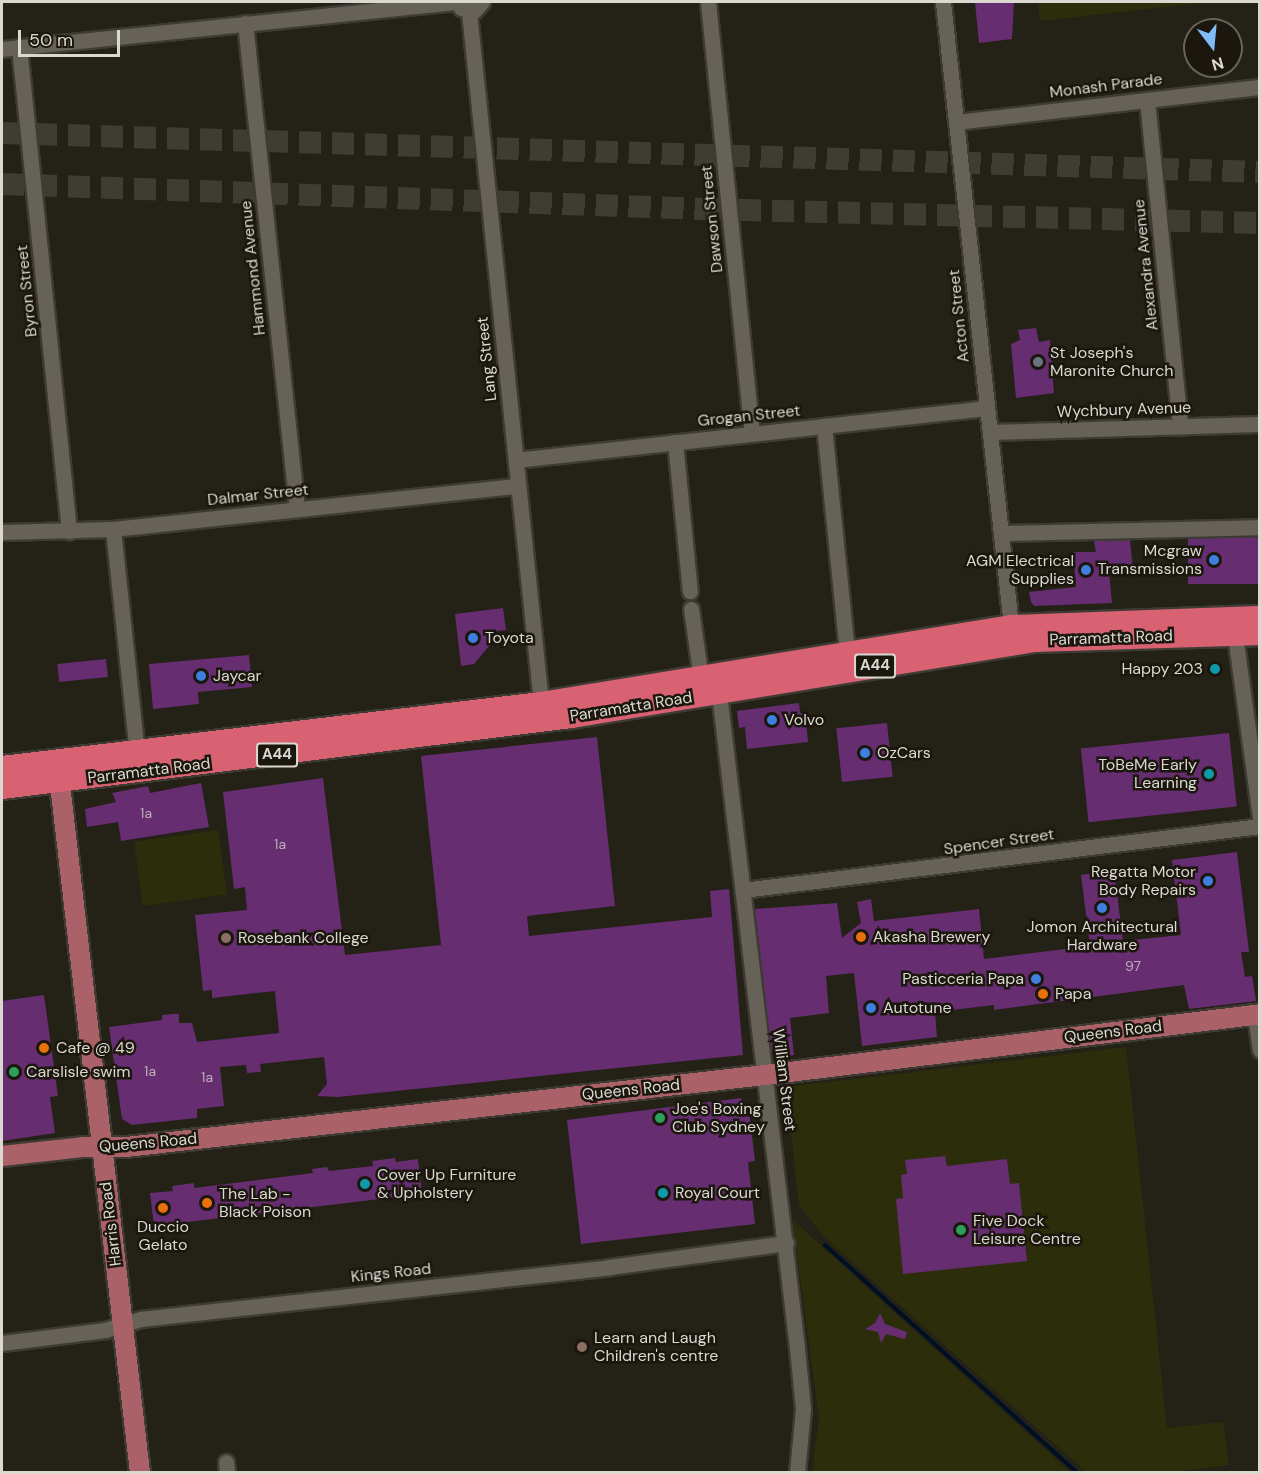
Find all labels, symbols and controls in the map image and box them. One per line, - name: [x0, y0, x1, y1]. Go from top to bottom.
- scale bar: [21, 18, 123, 56]
- north arrow: [1183, 18, 1243, 78]
- text: 50 m: [29, 28, 73, 52]
- text: N: [1209, 52, 1226, 76]
- street label: Monash Parade: [1048, 70, 1164, 102]
- street label: Dawson Street: [697, 164, 727, 274]
- street label: Alexandra Avenue: [1130, 198, 1162, 332]
- street label: Hammond Avenue: [236, 200, 270, 336]
- street label: Byron Street: [13, 244, 41, 338]
- street label: Acton Street: [945, 269, 973, 363]
- street label: Lang Street: [473, 316, 501, 402]
- place label: St Joseph's Maronite Church: [1050, 343, 1173, 381]
- marker: St Joseph's Maronite Church: [1031, 355, 1045, 369]
- street label: Wychbury Avenue: [1056, 398, 1192, 422]
- street label: Grogan Street: [697, 401, 801, 431]
- street label: Dalmar Street: [206, 480, 310, 510]
- place label: Mcgraw Transmissions: [1097, 541, 1202, 579]
- place label: AGM Electrical Supplies: [966, 551, 1074, 589]
- marker: Mcgraw Transmissions: [1207, 553, 1221, 567]
- marker: AGM Electrical Supplies: [1079, 563, 1093, 577]
- street label: Parramatta Road: [1049, 626, 1173, 650]
- place label: Toyota: [485, 628, 534, 648]
- marker: Toyota: [466, 631, 480, 645]
- road number: A44: [854, 654, 896, 678]
- place label: Happy 203: [1121, 659, 1203, 679]
- marker: Happy 203: [1208, 662, 1222, 676]
- place label: Jaycar: [213, 666, 261, 686]
- marker: Jaycar: [194, 669, 208, 683]
- street label: Parramatta Road: [568, 688, 694, 726]
- place label: Volvo: [784, 710, 824, 730]
- marker: Volvo: [765, 713, 779, 727]
- road number: A44: [256, 743, 298, 767]
- place label: OzCars: [877, 743, 931, 763]
- marker: OzCars: [858, 746, 872, 760]
- street label: Parramatta Road: [86, 754, 212, 788]
- place label: ToBeMe Early Learning: [1098, 755, 1197, 793]
- marker: ToBeMe Early Learning: [1202, 767, 1216, 781]
- house number: 1a: [140, 805, 152, 821]
- street label: Spencer Street: [943, 825, 1055, 859]
- house number: 1a: [274, 836, 286, 852]
- place label: Regatta Motor Body Repairs: [1091, 862, 1196, 900]
- marker: Regatta Motor Body Repairs: [1201, 874, 1215, 888]
- marker: Jomon Architectural Hardware: [1095, 901, 1109, 915]
- place label: Jomon Architectural Hardware: [1027, 917, 1177, 955]
- place label: Akasha Brewery: [873, 927, 990, 947]
- place label: Rosebank College: [238, 928, 369, 948]
- marker: Akasha Brewery: [854, 930, 868, 944]
- marker: Rosebank College: [219, 931, 233, 945]
- house number: 97: [1125, 958, 1141, 974]
- place label: Pasticceria Papa: [902, 969, 1024, 989]
- marker: Pasticceria Papa: [1029, 972, 1043, 986]
- place label: Papa: [1055, 984, 1091, 1004]
- marker: Papa: [1036, 987, 1050, 1001]
- place label: Autotune: [883, 998, 952, 1018]
- marker: Autotune: [864, 1001, 878, 1015]
- street label: Queens Road: [1063, 1016, 1163, 1048]
- street label: William Street: [768, 1028, 800, 1132]
- place label: Cafe @ 49: [56, 1038, 135, 1058]
- marker: Cafe @ 49: [37, 1041, 51, 1055]
- place label: Carslisle swim: [26, 1062, 131, 1082]
- house number: 1a: [144, 1063, 156, 1079]
- marker: Carslisle swim: [7, 1065, 21, 1079]
- house number: 1a: [201, 1069, 213, 1085]
- street label: Queens Road: [581, 1075, 681, 1105]
- place label: Joe's Boxing Club Sydney: [672, 1099, 765, 1137]
- marker: Joe's Boxing Club Sydney: [653, 1111, 667, 1125]
- street label: Queens Road: [98, 1129, 198, 1157]
- place label: Cover Up Furniture & Upholstery: [377, 1165, 516, 1203]
- marker: Cover Up Furniture & Upholstery: [358, 1177, 372, 1191]
- street label: Harris Road: [96, 1181, 126, 1267]
- place label: Royal Court: [675, 1183, 760, 1203]
- place label: The Lab - Black Poison: [219, 1184, 311, 1222]
- marker: Royal Court: [656, 1186, 670, 1200]
- marker: The Lab - Black Poison: [200, 1196, 214, 1210]
- marker: Duccio Gelato: [156, 1201, 170, 1215]
- place label: Five Dock Leisure Centre: [973, 1211, 1081, 1249]
- place label: Duccio Gelato: [137, 1217, 189, 1255]
- marker: Five Dock Leisure Centre: [954, 1223, 968, 1237]
- street label: Kings Road: [350, 1259, 432, 1287]
- place label: Learn and Laugh Children's centre: [594, 1328, 718, 1366]
- marker: Learn and Laugh Children's centre: [575, 1340, 589, 1354]

